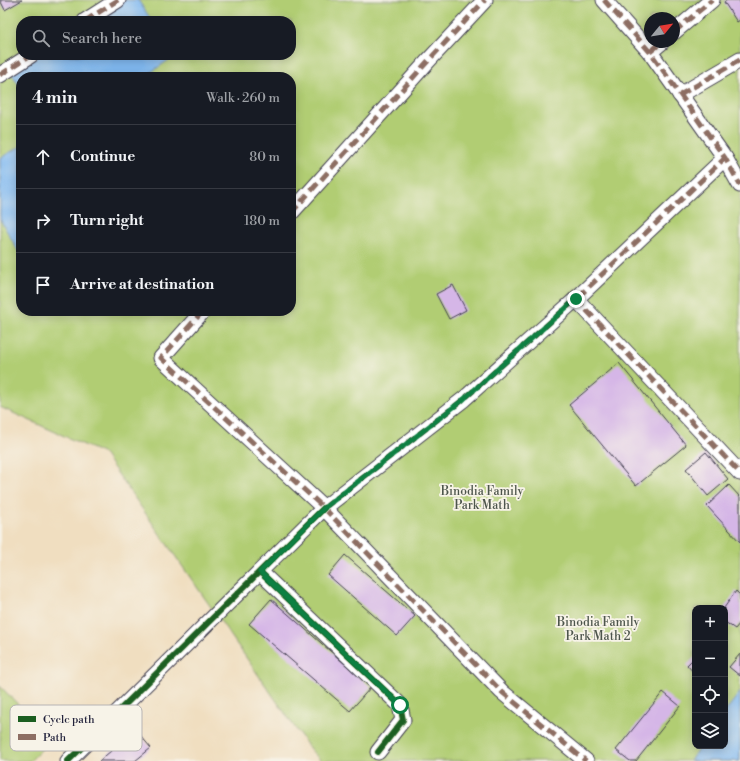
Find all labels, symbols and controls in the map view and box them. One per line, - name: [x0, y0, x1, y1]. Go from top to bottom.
- north arrow: [644, 12, 680, 48]
- search box: [16, 16, 296, 60]
- icon: search: [30, 27, 52, 49]
- text: Search here: [62, 29, 142, 48]
- text: 4 min: [32, 87, 77, 109]
- text: Walk · 260 m: [206, 90, 280, 106]
- icon: ahead: [32, 146, 54, 168]
- text: Continue: [70, 147, 135, 166]
- text: 80 m: [249, 149, 280, 165]
- icon: right: [32, 210, 54, 232]
- text: Turn right: [70, 211, 144, 230]
- text: 180 m: [244, 213, 280, 229]
- icon: arrive: [32, 274, 54, 296]
- text: Arrive at destination: [70, 275, 214, 294]
- route end: [567, 290, 585, 308]
- park label: Binodia Family Park Math: [440, 484, 524, 513]
- map controls: [692, 605, 728, 749]
- button: +: [692, 605, 728, 641]
- park label: Binodia Family Park Math 2: [556, 615, 640, 644]
- button: −: [692, 641, 728, 677]
- button: locate: [692, 677, 728, 713]
- route start: [391, 696, 409, 714]
- legend: [10, 705, 142, 751]
- text: Cycle path: [43, 713, 95, 727]
- button: layers: [692, 713, 728, 749]
- text: Path: [43, 731, 67, 745]

